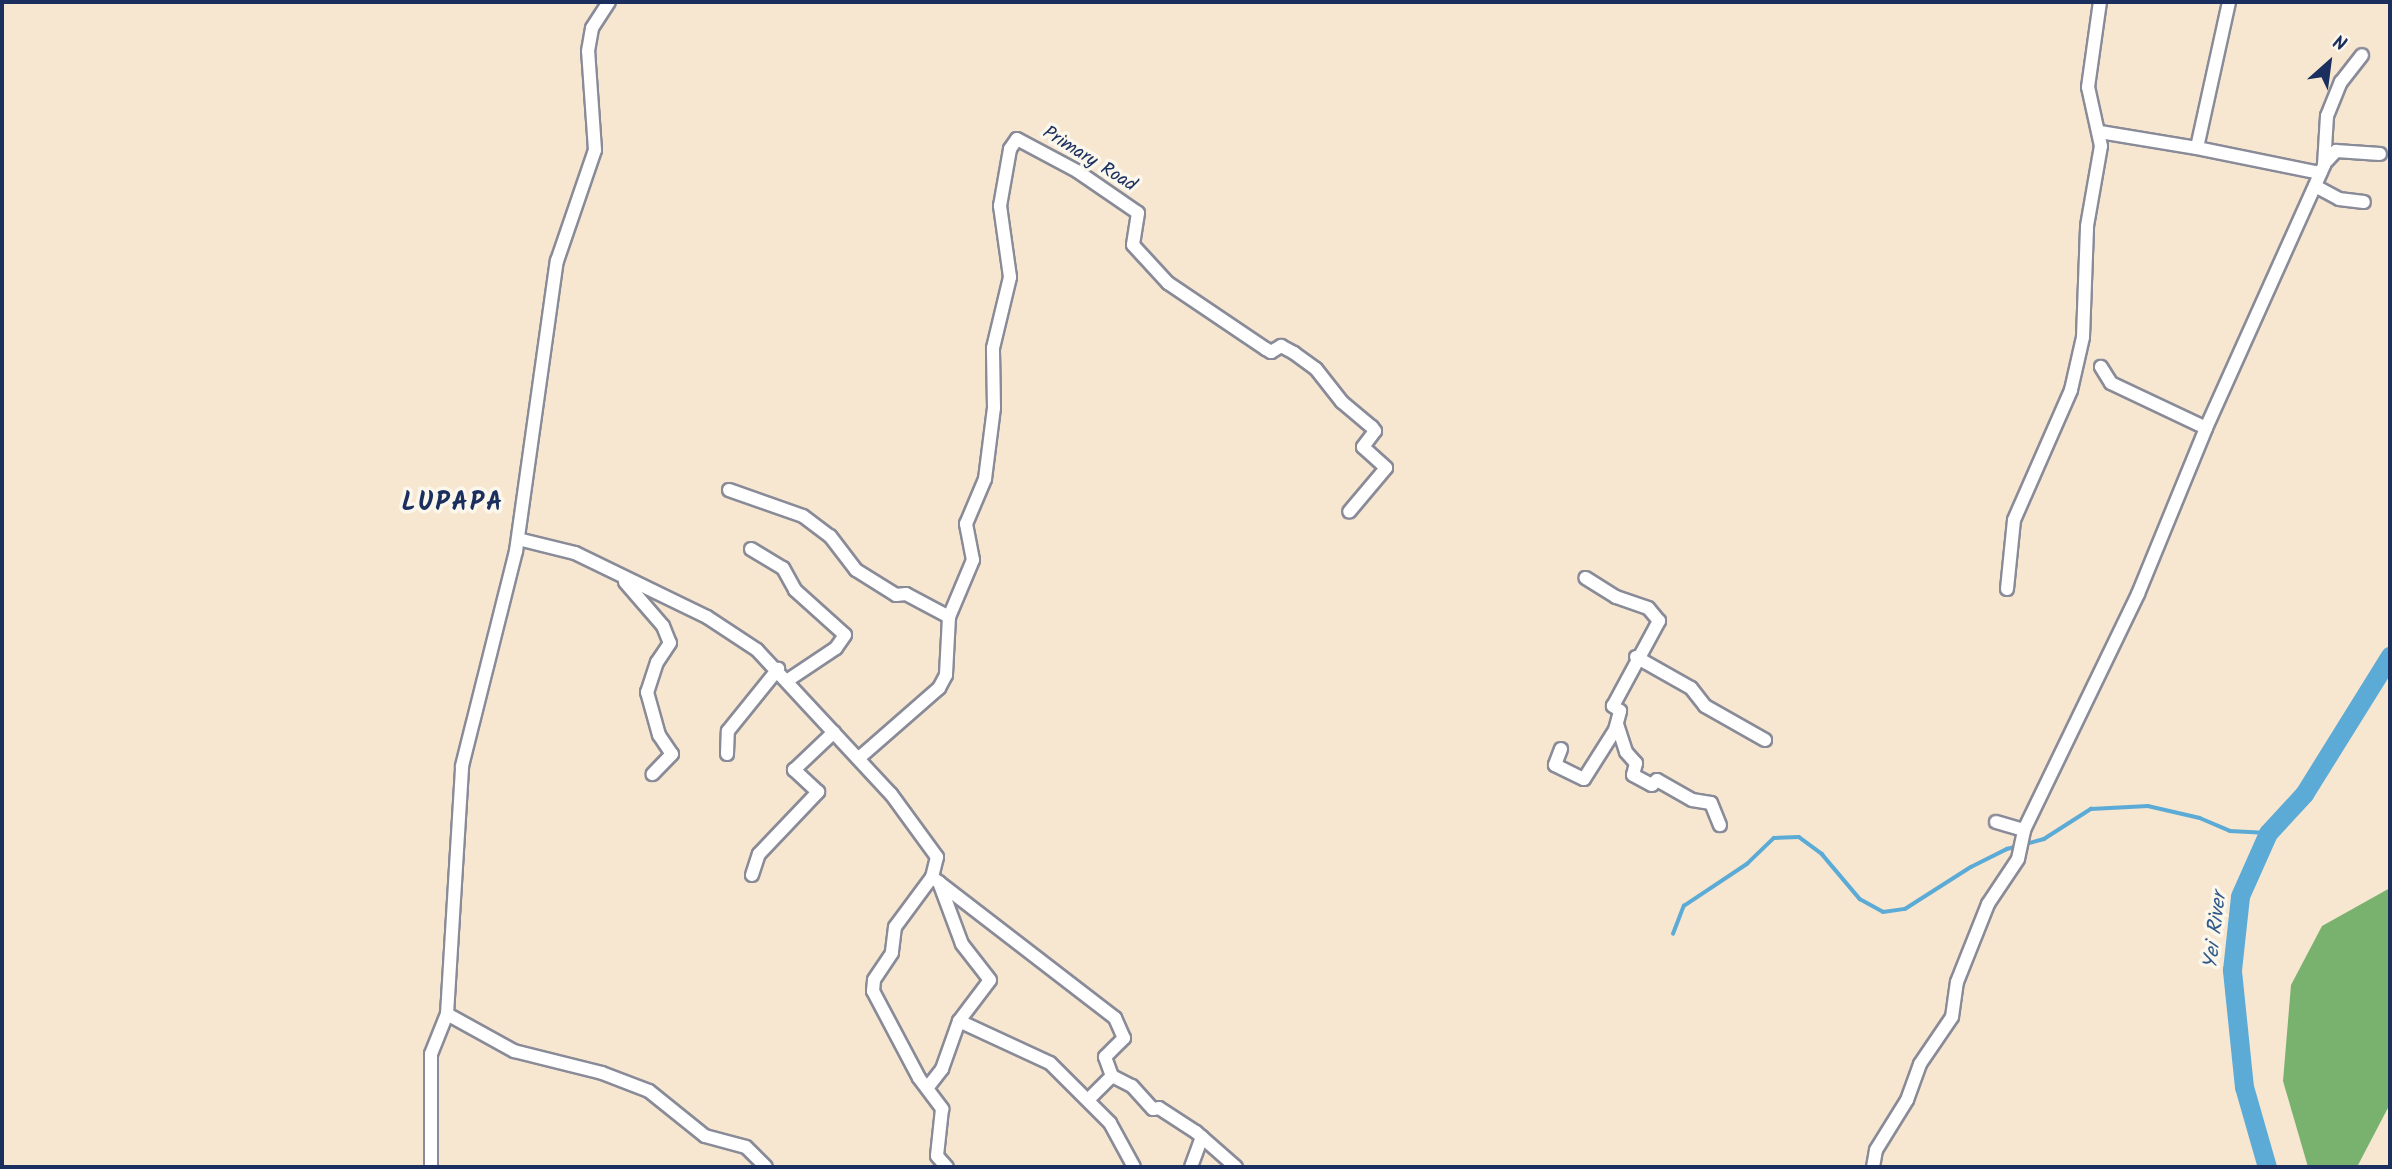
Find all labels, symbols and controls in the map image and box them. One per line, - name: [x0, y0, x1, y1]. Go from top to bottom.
- north arrow: [2294, 28, 2364, 98]
- text: N: [2327, 28, 2351, 61]
- street label: Primary Road: [1038, 122, 1140, 198]
- district label: LUPAPA: [402, 488, 504, 520]
- water label: Yei River: [2199, 891, 2233, 971]

